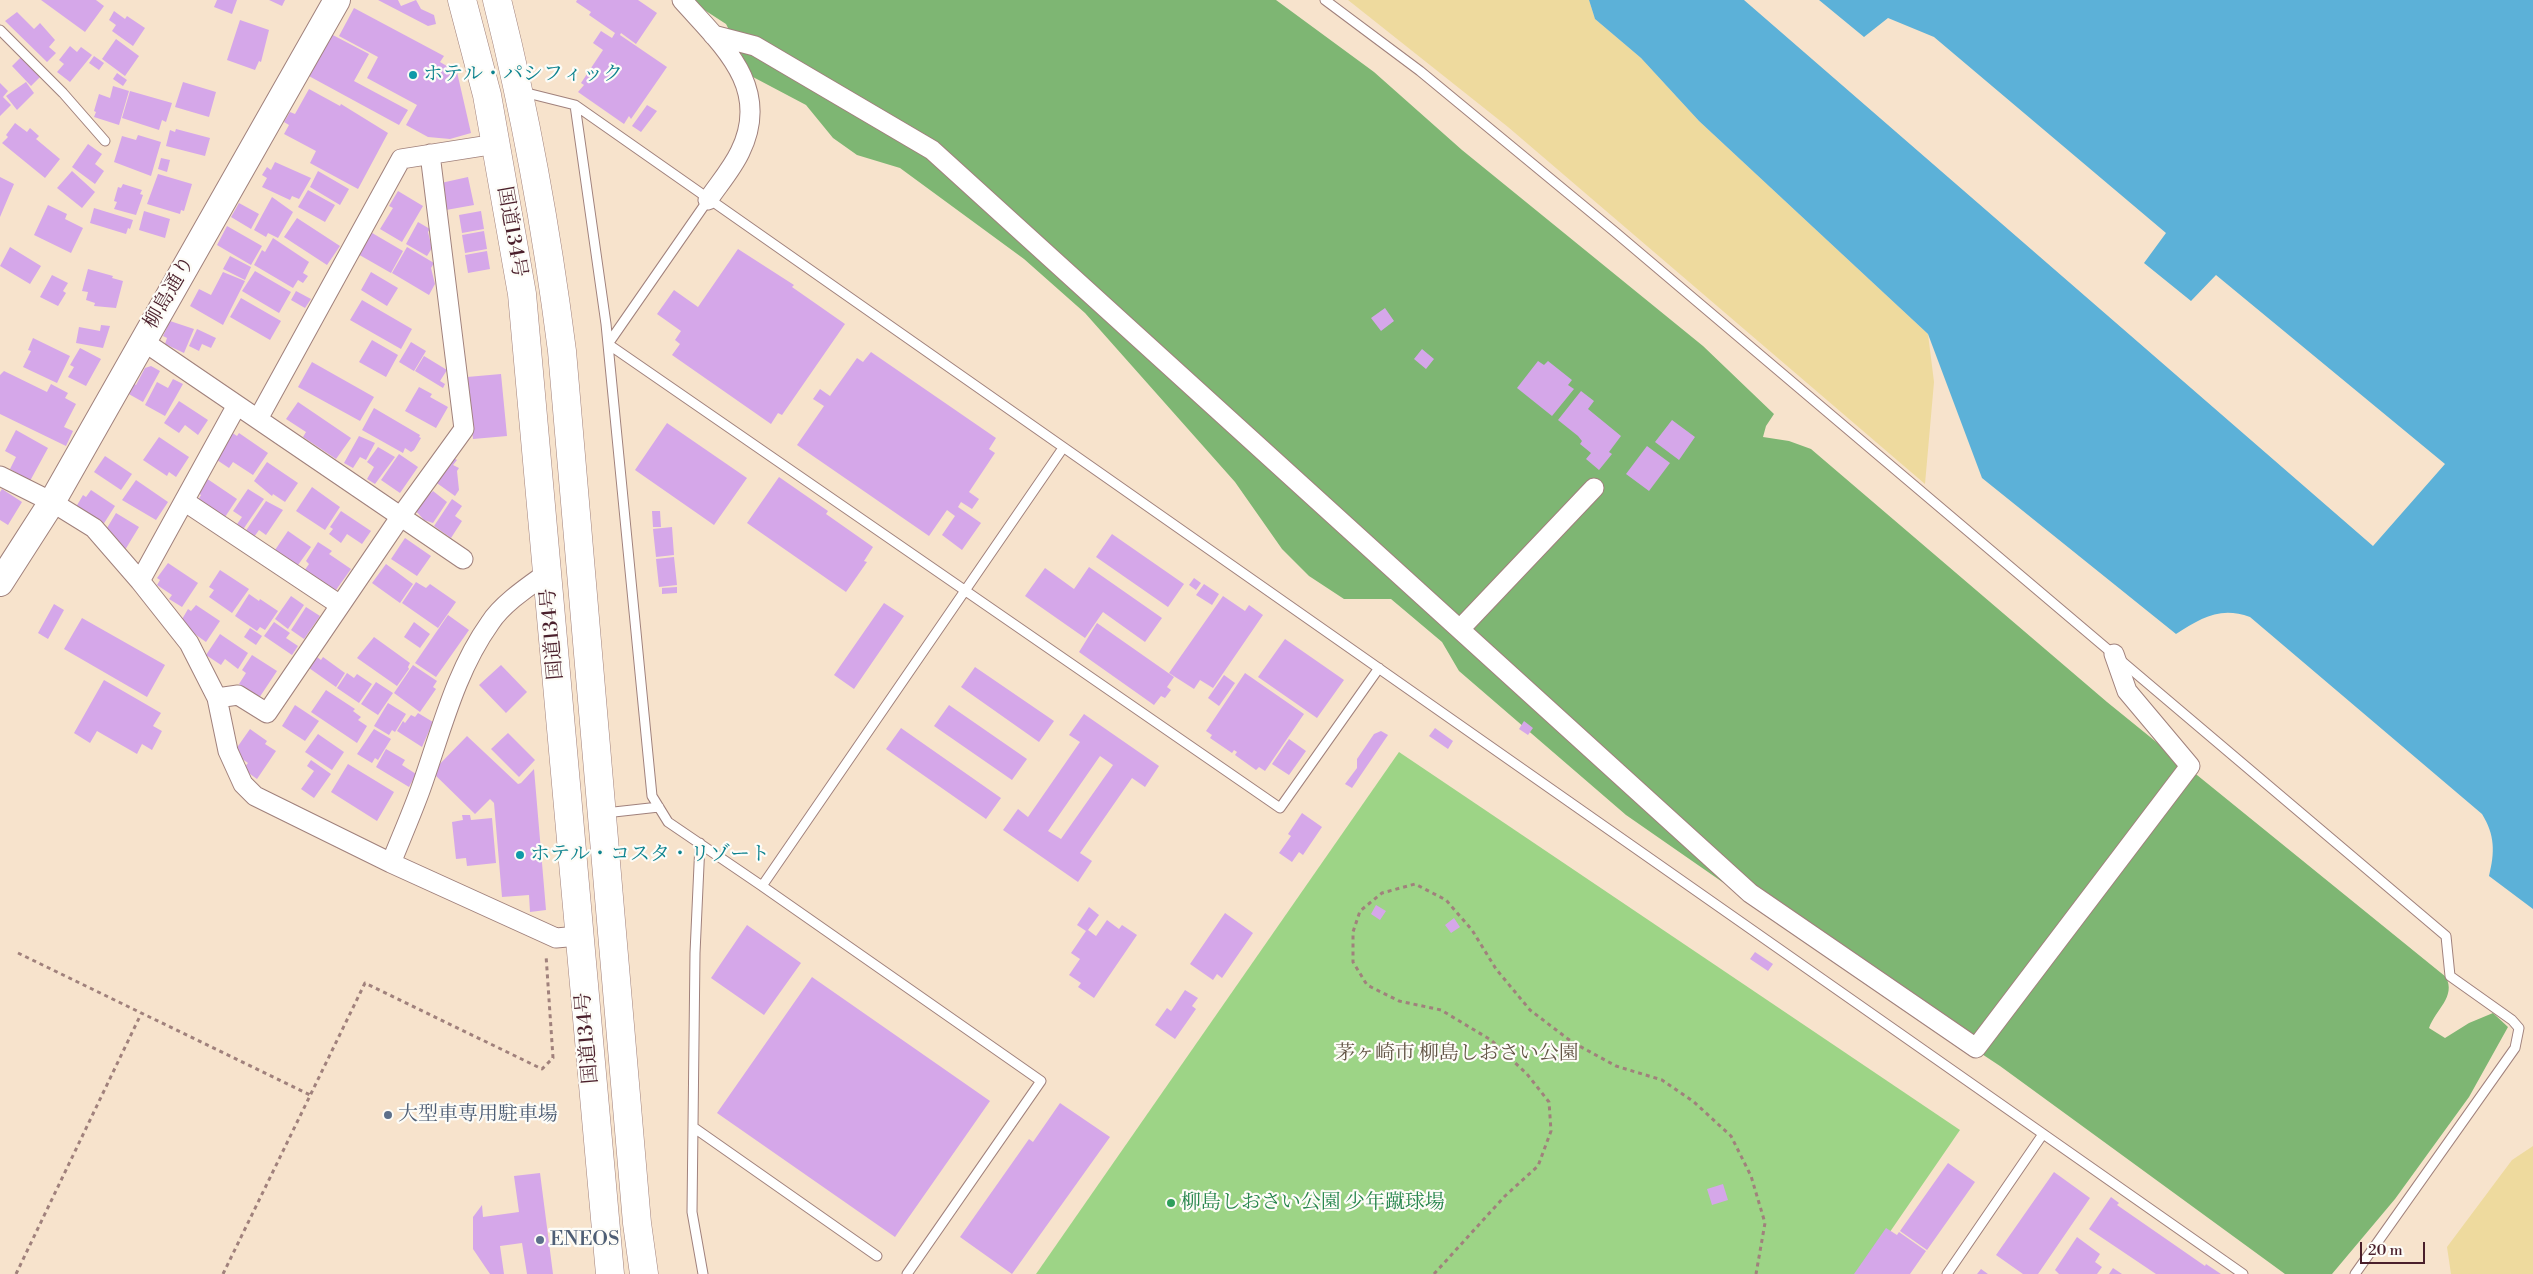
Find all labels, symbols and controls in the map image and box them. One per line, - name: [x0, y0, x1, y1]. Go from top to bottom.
- place label: ホテル・パシフィック: [423, 63, 623, 87]
- marker: ホテル・パシフィック: [407, 69, 419, 81]
- street label: 国道134号: [491, 185, 531, 279]
- street label: 柳島通り: [140, 252, 200, 334]
- street label: 国道134号: [537, 587, 569, 681]
- place label: ホテル・コスタ・リゾート: [530, 843, 770, 867]
- marker: ホテル・コスタ・リゾート: [514, 849, 526, 861]
- street label: 国道134号: [572, 991, 604, 1085]
- park label: 茅ヶ崎市 柳島しおさい公園: [1335, 1042, 1579, 1066]
- place label: 大型車専用駐車場: [398, 1103, 558, 1127]
- marker: 大型車専用駐車場: [382, 1109, 394, 1121]
- place label: 柳島しおさい公園 少年蹴球場: [1181, 1191, 1445, 1215]
- marker: 柳島しおさい公園 少年蹴球場: [1165, 1197, 1177, 1209]
- place label: ENEOS: [550, 1228, 619, 1252]
- scale bar: [2363, 1232, 2428, 1264]
- marker: ENEOS: [534, 1234, 546, 1246]
- text: 20 m: [2368, 1241, 2403, 1260]

